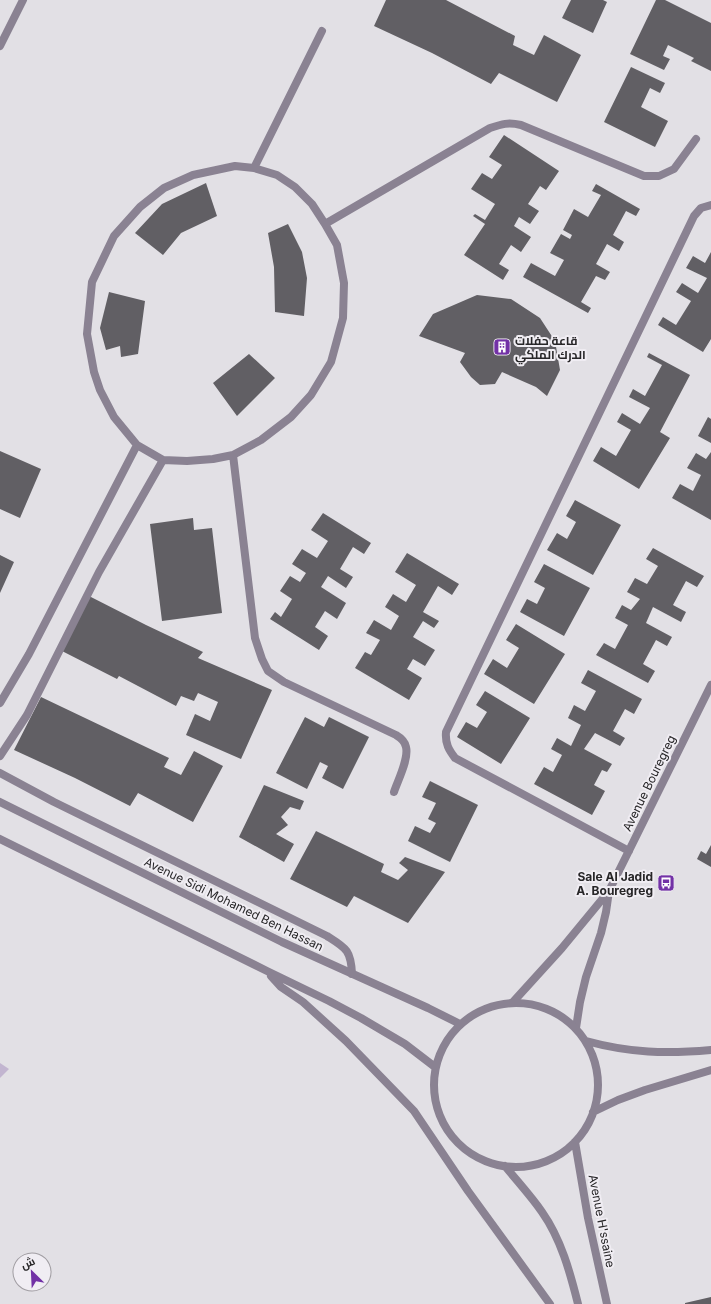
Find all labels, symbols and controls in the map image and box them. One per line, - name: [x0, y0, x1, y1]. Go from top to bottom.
- place label: قاعة حفلات الدرك الملكي: [515, 333, 586, 365]
- building icon: قاعة حفلات الدرك الملكي: [492, 337, 512, 357]
- street label: Avenue Bouregreg: [619, 733, 679, 833]
- street label: Avenue Sidi Mohamed Ben Hassan: [142, 854, 326, 954]
- place label: Sale Al Jadid A. Bouregreg: [576, 869, 653, 898]
- bus stop icon: Sale Al Jadid A. Bouregreg: [656, 873, 676, 893]
- street label: Avenue H'ssaine: [586, 1173, 618, 1269]
- north arrow: [12, 1252, 52, 1292]
- text: ش: [19, 1254, 37, 1272]

